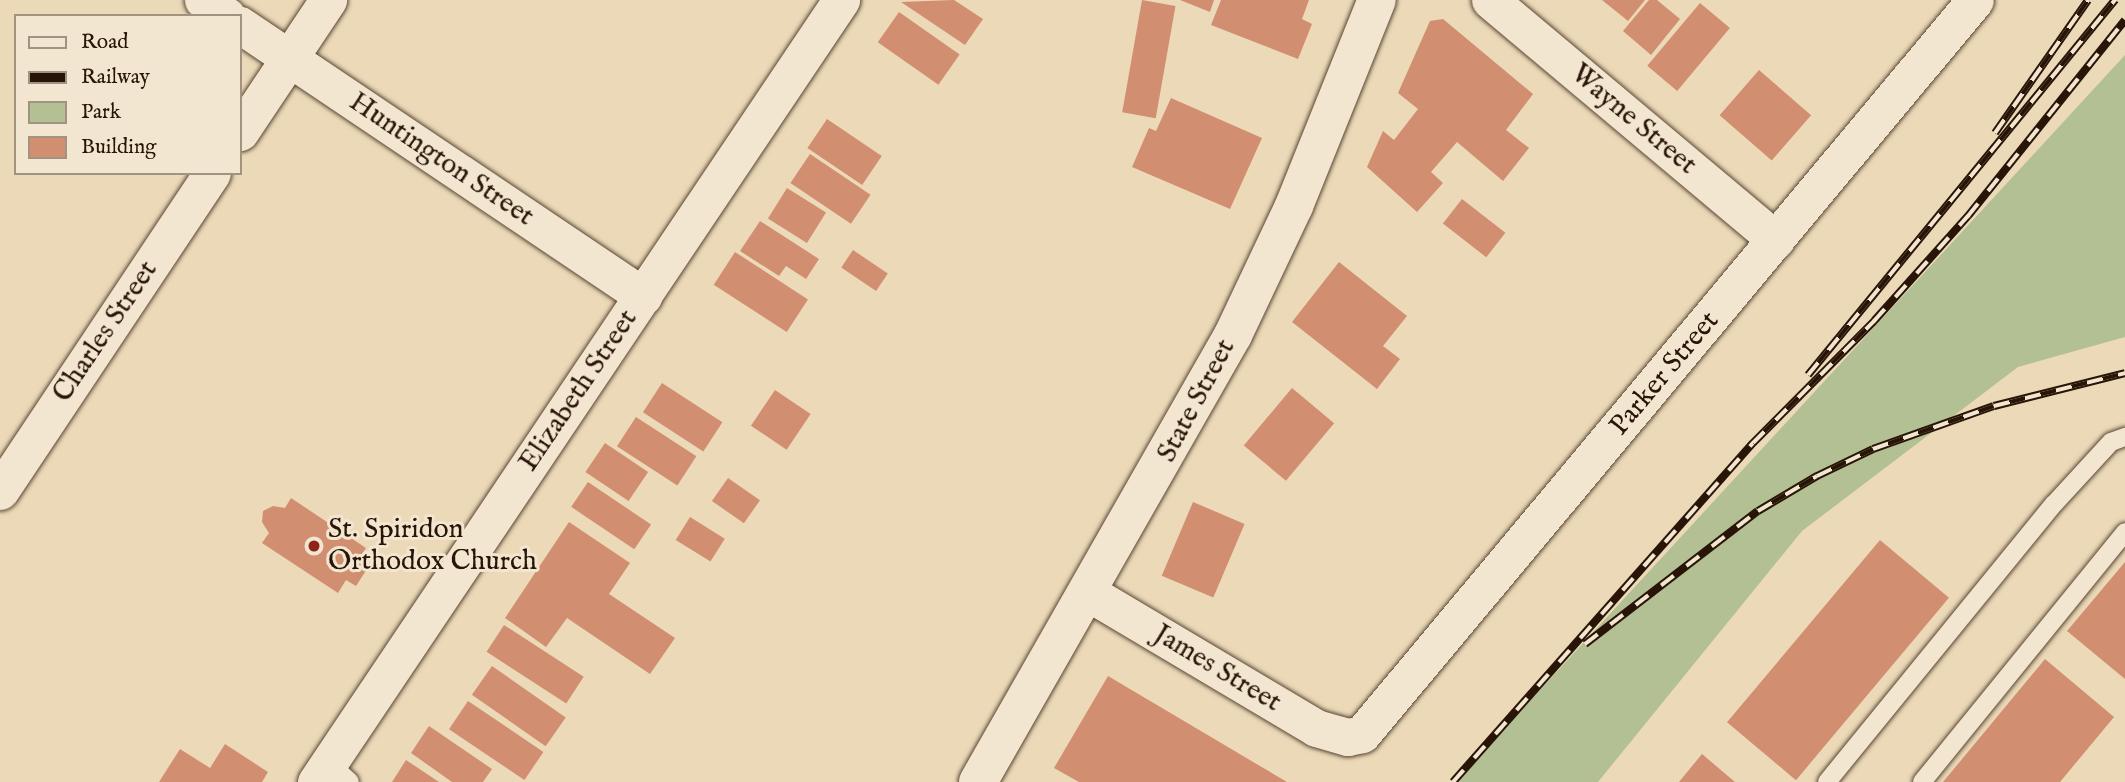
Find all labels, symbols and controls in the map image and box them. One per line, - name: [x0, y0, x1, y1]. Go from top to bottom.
- legend: [14, 14, 242, 175]
- text: Road: [81, 29, 128, 56]
- street label: Wayne Street: [1563, 58, 1703, 182]
- text: Railway: [81, 64, 150, 91]
- street label: Huntington Street: [342, 86, 540, 234]
- text: Park: [81, 99, 121, 126]
- text: Building: [81, 134, 156, 161]
- street label: Charles Street: [46, 255, 166, 409]
- street label: Elizabeth Street: [513, 304, 645, 478]
- street label: Parker Street: [1603, 305, 1727, 443]
- street label: State Street: [1151, 334, 1243, 468]
- place label: St. Spiridon Orthodox Church: [328, 513, 537, 579]
- marker: St. Spiridon Orthodox Church: [306, 538, 322, 554]
- street label: James Street: [1147, 618, 1287, 720]

